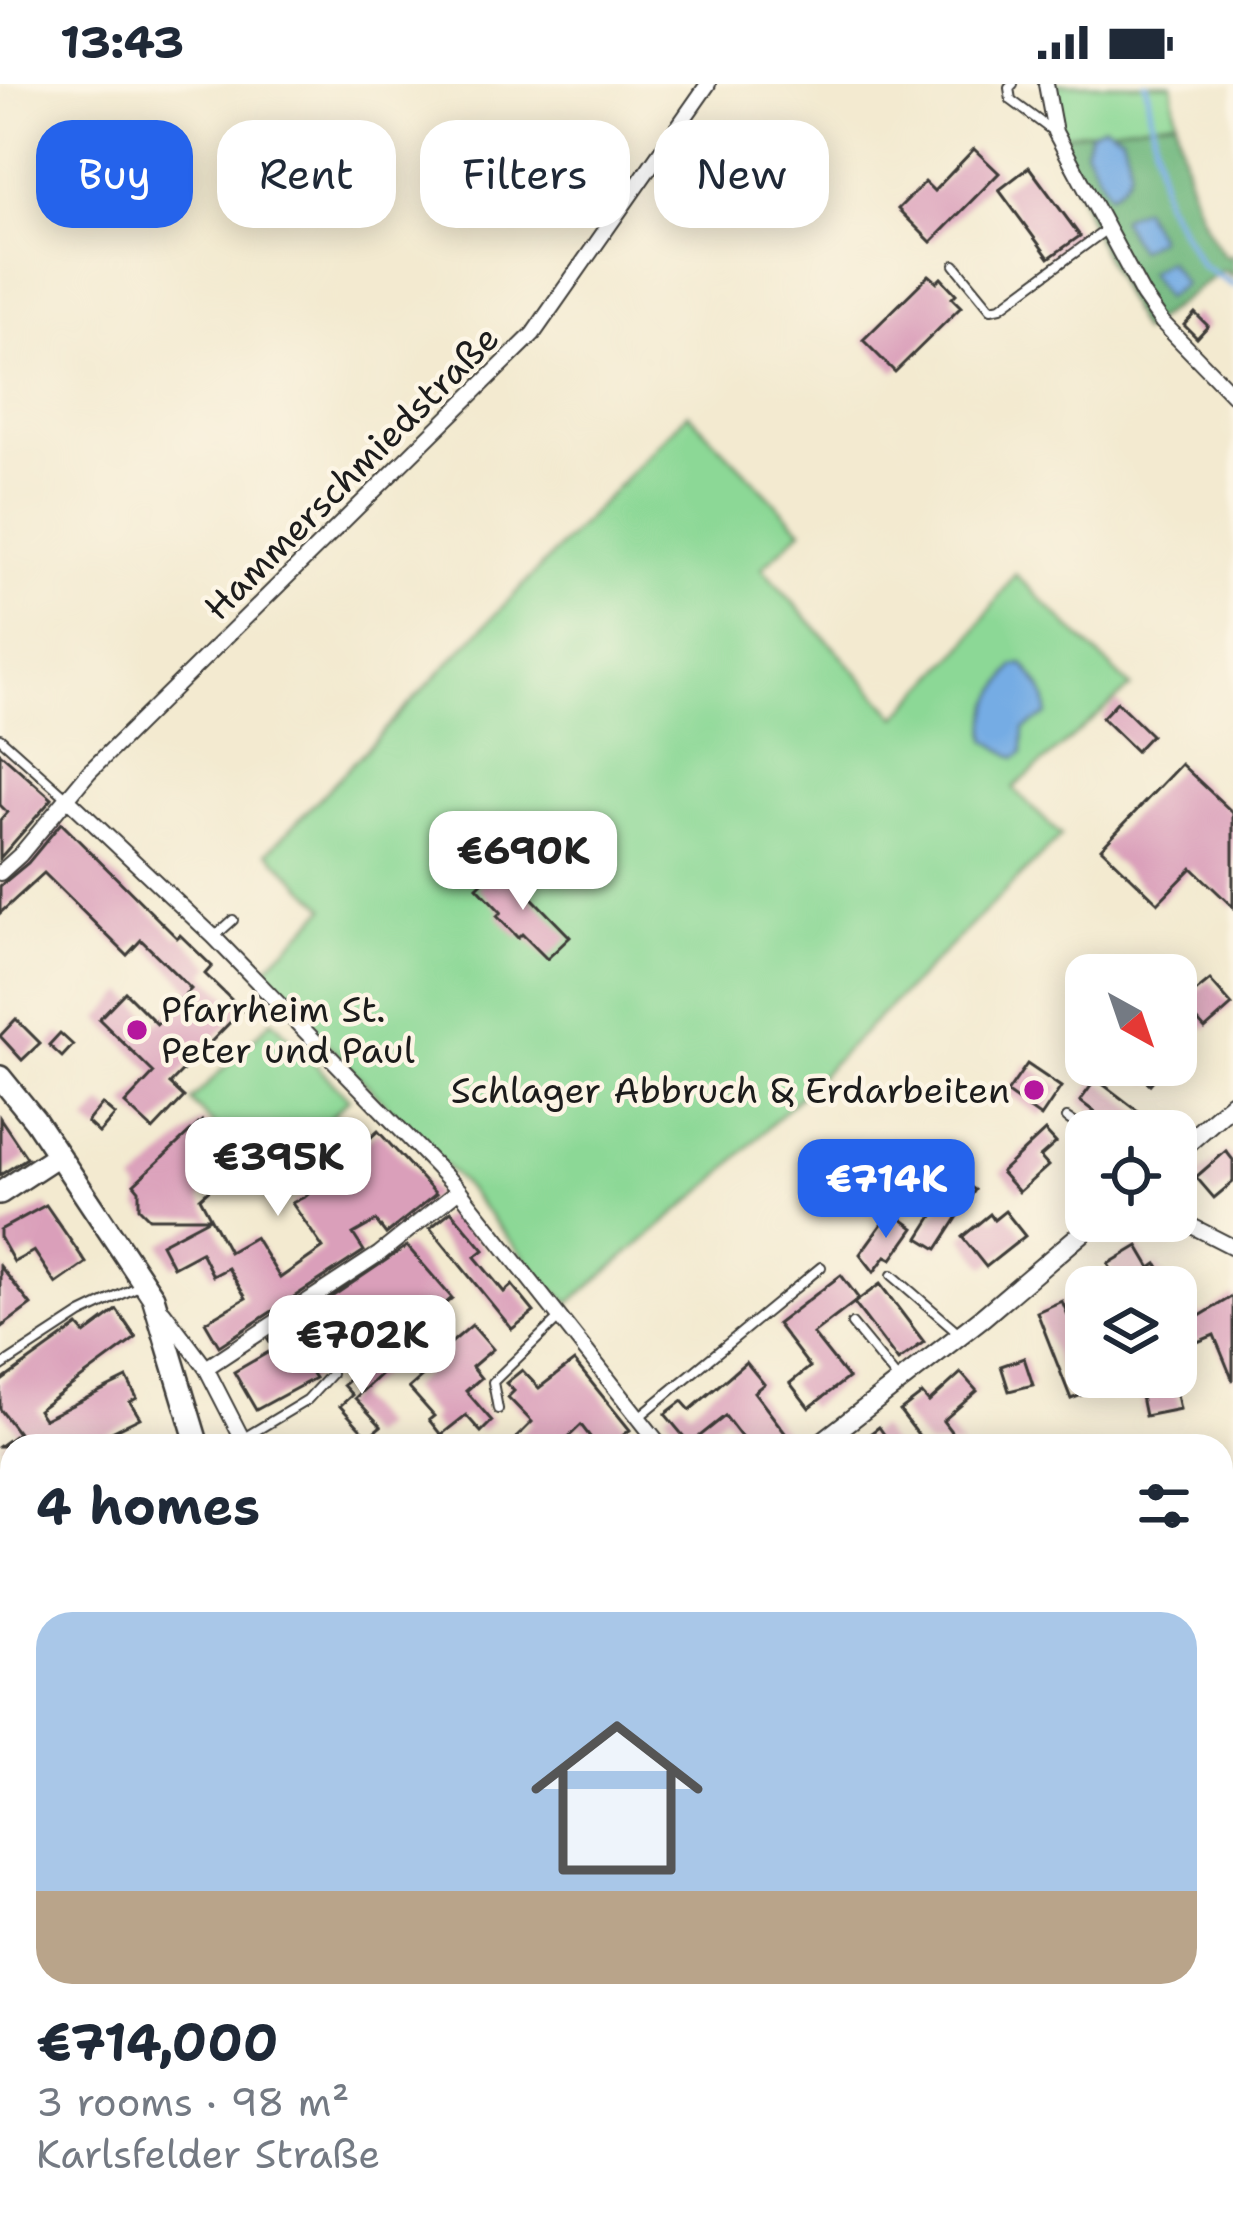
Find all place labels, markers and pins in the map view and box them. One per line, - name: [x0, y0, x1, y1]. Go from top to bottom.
- pin: €690K: [439, 811, 607, 913]
- place label: Pfarrheim St. Peter und Paul: [161, 985, 415, 1075]
- marker: Pfarrheim St. Peter und Paul: [124, 1017, 150, 1043]
- place label: Schlager Abbruch & Erdarbeiten: [451, 1066, 1010, 1115]
- marker: Schlager Abbruch & Erdarbeiten: [1021, 1077, 1047, 1103]
- pin: €395K: [194, 1117, 362, 1219]
- pin: €714K: [802, 1139, 970, 1241]
- pin: €702K: [278, 1295, 446, 1397]

